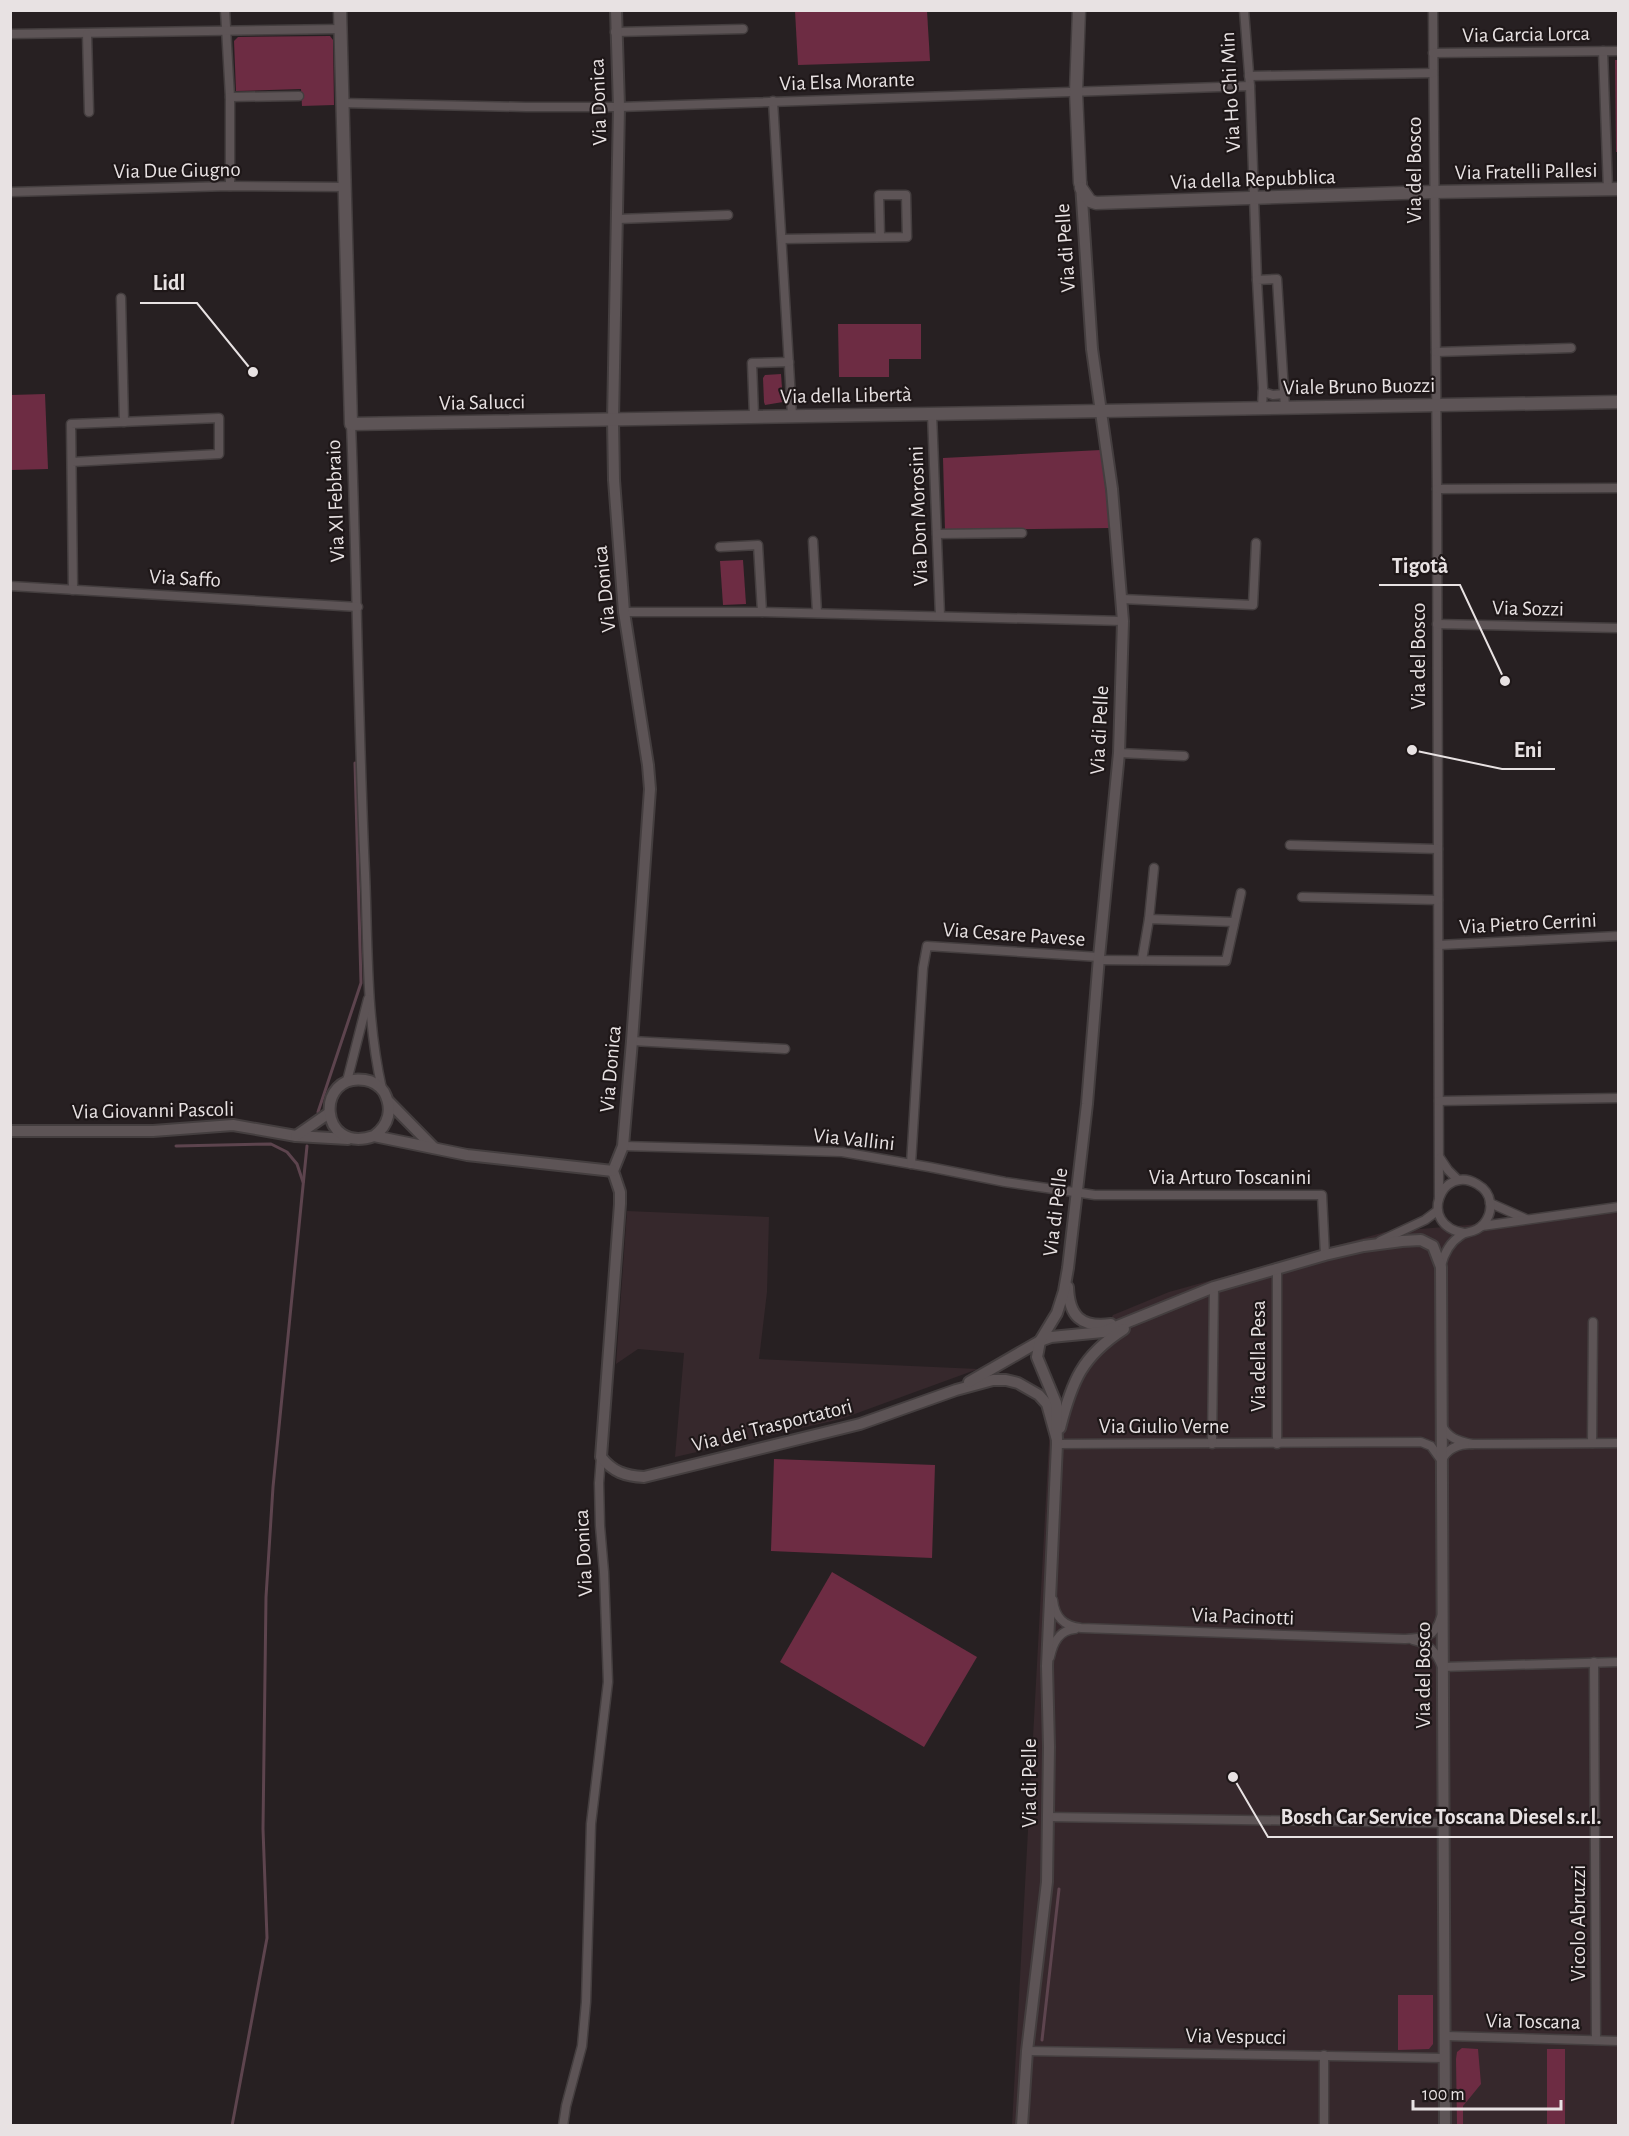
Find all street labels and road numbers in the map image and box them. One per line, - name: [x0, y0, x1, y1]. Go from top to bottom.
- street label: Via Garcia Lorca: [1462, 23, 1590, 46]
- street label: Via Ho Chi Min: [1217, 31, 1244, 153]
- street label: Via Donica: [586, 58, 611, 146]
- street label: Via Elsa Morante: [779, 69, 915, 94]
- street label: Via del Bosco: [1404, 117, 1425, 223]
- street label: Via Due Giugno: [113, 159, 241, 182]
- street label: Via Fratelli Pallesi: [1454, 160, 1598, 183]
- street label: Via della Repubblica: [1170, 166, 1336, 193]
- street label: Via di Pelle: [1052, 203, 1079, 293]
- street label: Viale Bruno Buozzi: [1283, 375, 1435, 398]
- street label: Via della Libertà: [780, 384, 912, 407]
- street label: Via Salucci: [439, 391, 525, 414]
- street label: Via XI Febbraio: [323, 439, 348, 563]
- street label: Via Don Morosini: [906, 446, 931, 586]
- street label: Via Donica: [589, 544, 620, 633]
- street label: Via Saffo: [149, 566, 221, 591]
- street label: Via Sozzi: [1492, 597, 1564, 620]
- street label: Via del Bosco: [1408, 603, 1429, 709]
- street label: Via di Pelle: [1087, 685, 1112, 775]
- street label: Via Pietro Cerrini: [1459, 909, 1597, 938]
- street label: Via Cesare Pavese: [942, 919, 1086, 950]
- street label: Via Donica: [596, 1024, 625, 1113]
- street label: Via Giovanni Pascoli: [72, 1099, 234, 1122]
- street label: Via Vallini: [812, 1125, 896, 1154]
- street label: Via di Pelle: [1040, 1166, 1071, 1258]
- street label: Via Arturo Toscanini: [1149, 1167, 1311, 1188]
- street label: Via della Pesa: [1248, 1300, 1269, 1412]
- street label: Via dei Trasportatori: [690, 1395, 854, 1456]
- street label: Via Giulio Verne: [1099, 1416, 1229, 1437]
- street label: Via Donica: [571, 1509, 596, 1597]
- street label: Via Pacinotti: [1191, 1604, 1295, 1629]
- street label: Via del Bosco: [1413, 1622, 1434, 1728]
- street label: Via di Pelle: [1019, 1738, 1040, 1828]
- street label: Vicolo Abruzzi: [1568, 1865, 1589, 1981]
- street label: Via Toscana: [1485, 2010, 1581, 2033]
- street label: Via Vespucci: [1185, 2025, 1287, 2048]

